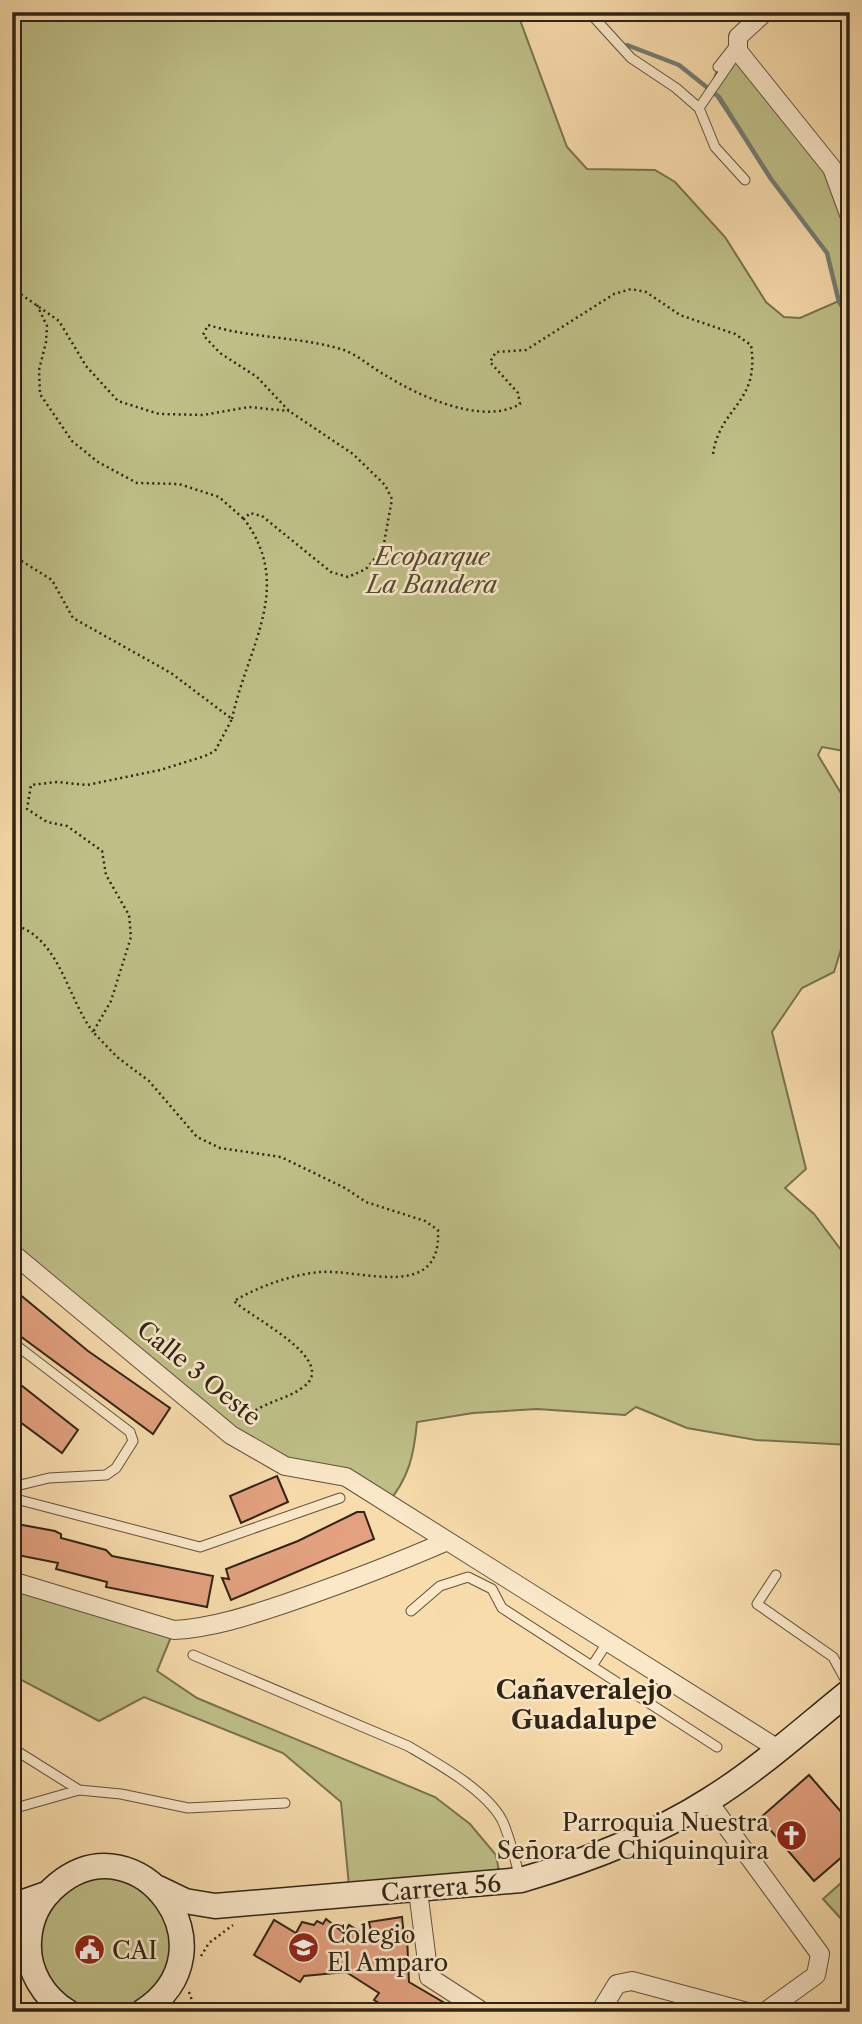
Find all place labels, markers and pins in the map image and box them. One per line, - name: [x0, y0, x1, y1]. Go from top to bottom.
- place label: Parroquia Nuestra Señora de Chiquinquira: [497, 1808, 769, 1865]
- church icon: Parroquia Nuestra Señora de Chiquinquira: [775, 1819, 809, 1853]
- place label: Colegio El Amparo: [327, 1920, 448, 1977]
- school or university icon: Colegio El Amparo: [287, 1931, 321, 1965]
- public building icon: CAI: [72, 1933, 106, 1967]
- place label: CAI: [112, 1936, 157, 1965]

